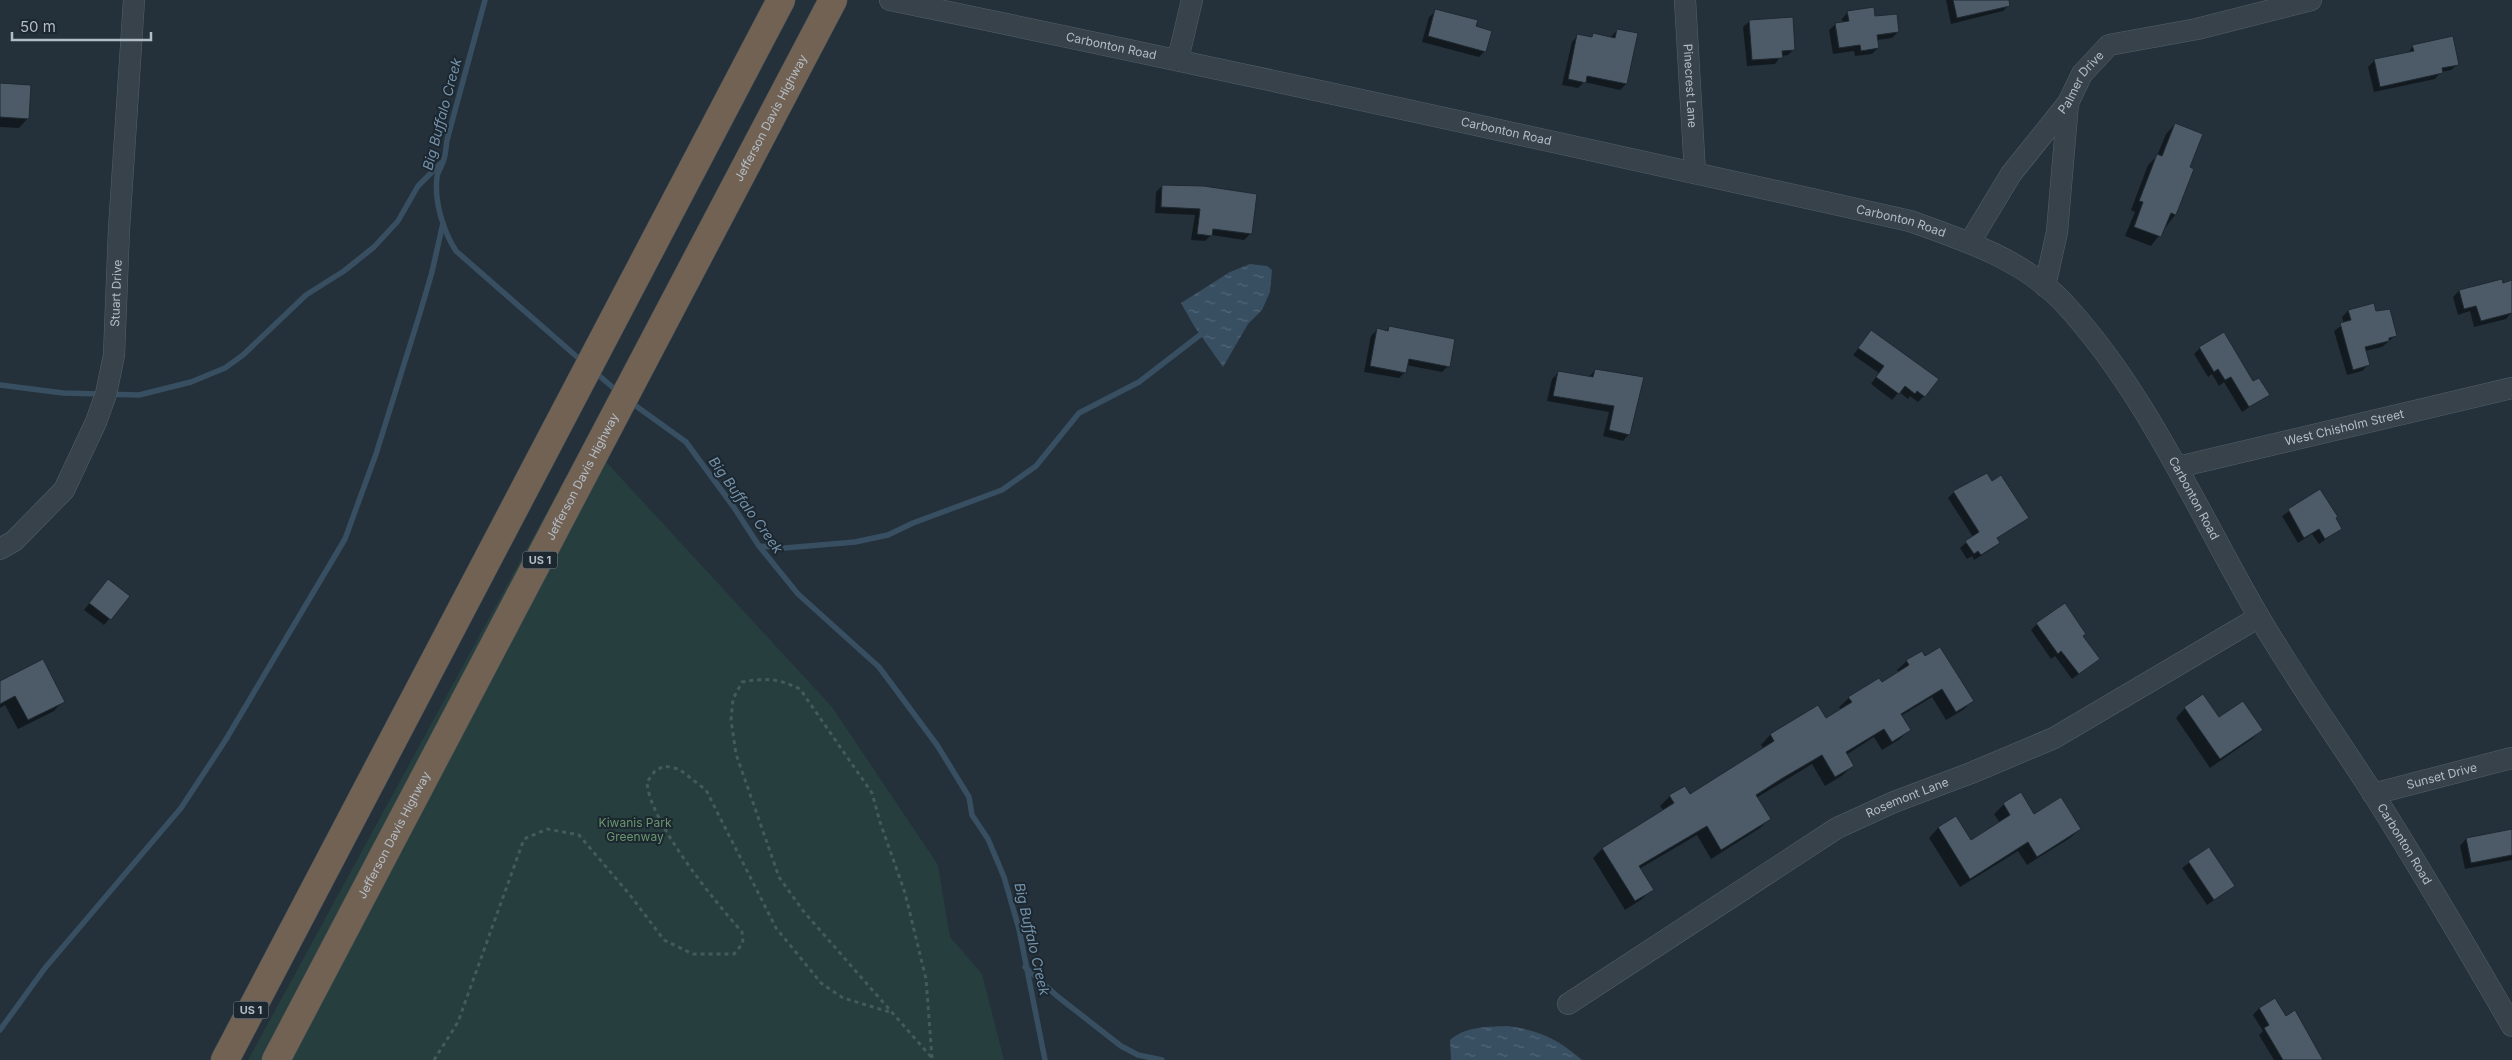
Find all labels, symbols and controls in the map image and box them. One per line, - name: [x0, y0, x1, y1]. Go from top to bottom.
- scale bar: [12, 10, 151, 42]
- text: 50 m: [20, 17, 56, 36]
- street label: Carbonton Road: [1065, 29, 1158, 63]
- street label: Pinecrest Lane: [1681, 43, 1700, 128]
- street label: Palmer Drive: [2054, 48, 2107, 117]
- street label: Jefferson Davis Highway: [731, 52, 810, 184]
- water label: Big Buffalo Creek: [418, 56, 465, 172]
- street label: Carbonton Road: [1460, 114, 1553, 148]
- street label: Carbonton Road: [1855, 201, 1948, 240]
- street label: Stuart Drive: [107, 259, 125, 327]
- street label: West Chisholm Street: [2283, 406, 2405, 448]
- street label: Jefferson Davis Highway: [543, 410, 622, 543]
- water label: Big Buffalo Creek: [706, 453, 787, 557]
- street label: Carbonton Road: [2166, 454, 2223, 542]
- road number: US 1: [522, 552, 558, 568]
- street label: Sunset Drive: [2405, 759, 2479, 792]
- street label: Jefferson Davis Highway: [354, 769, 433, 901]
- street label: Rosemont Lane: [1863, 774, 1951, 821]
- street label: Carbonton Road: [2374, 800, 2435, 887]
- park label: Kiwanis Park Greenway: [598, 815, 672, 844]
- water label: Big Buffalo Creek: [1011, 881, 1054, 997]
- road number: US 1: [234, 1002, 268, 1018]

